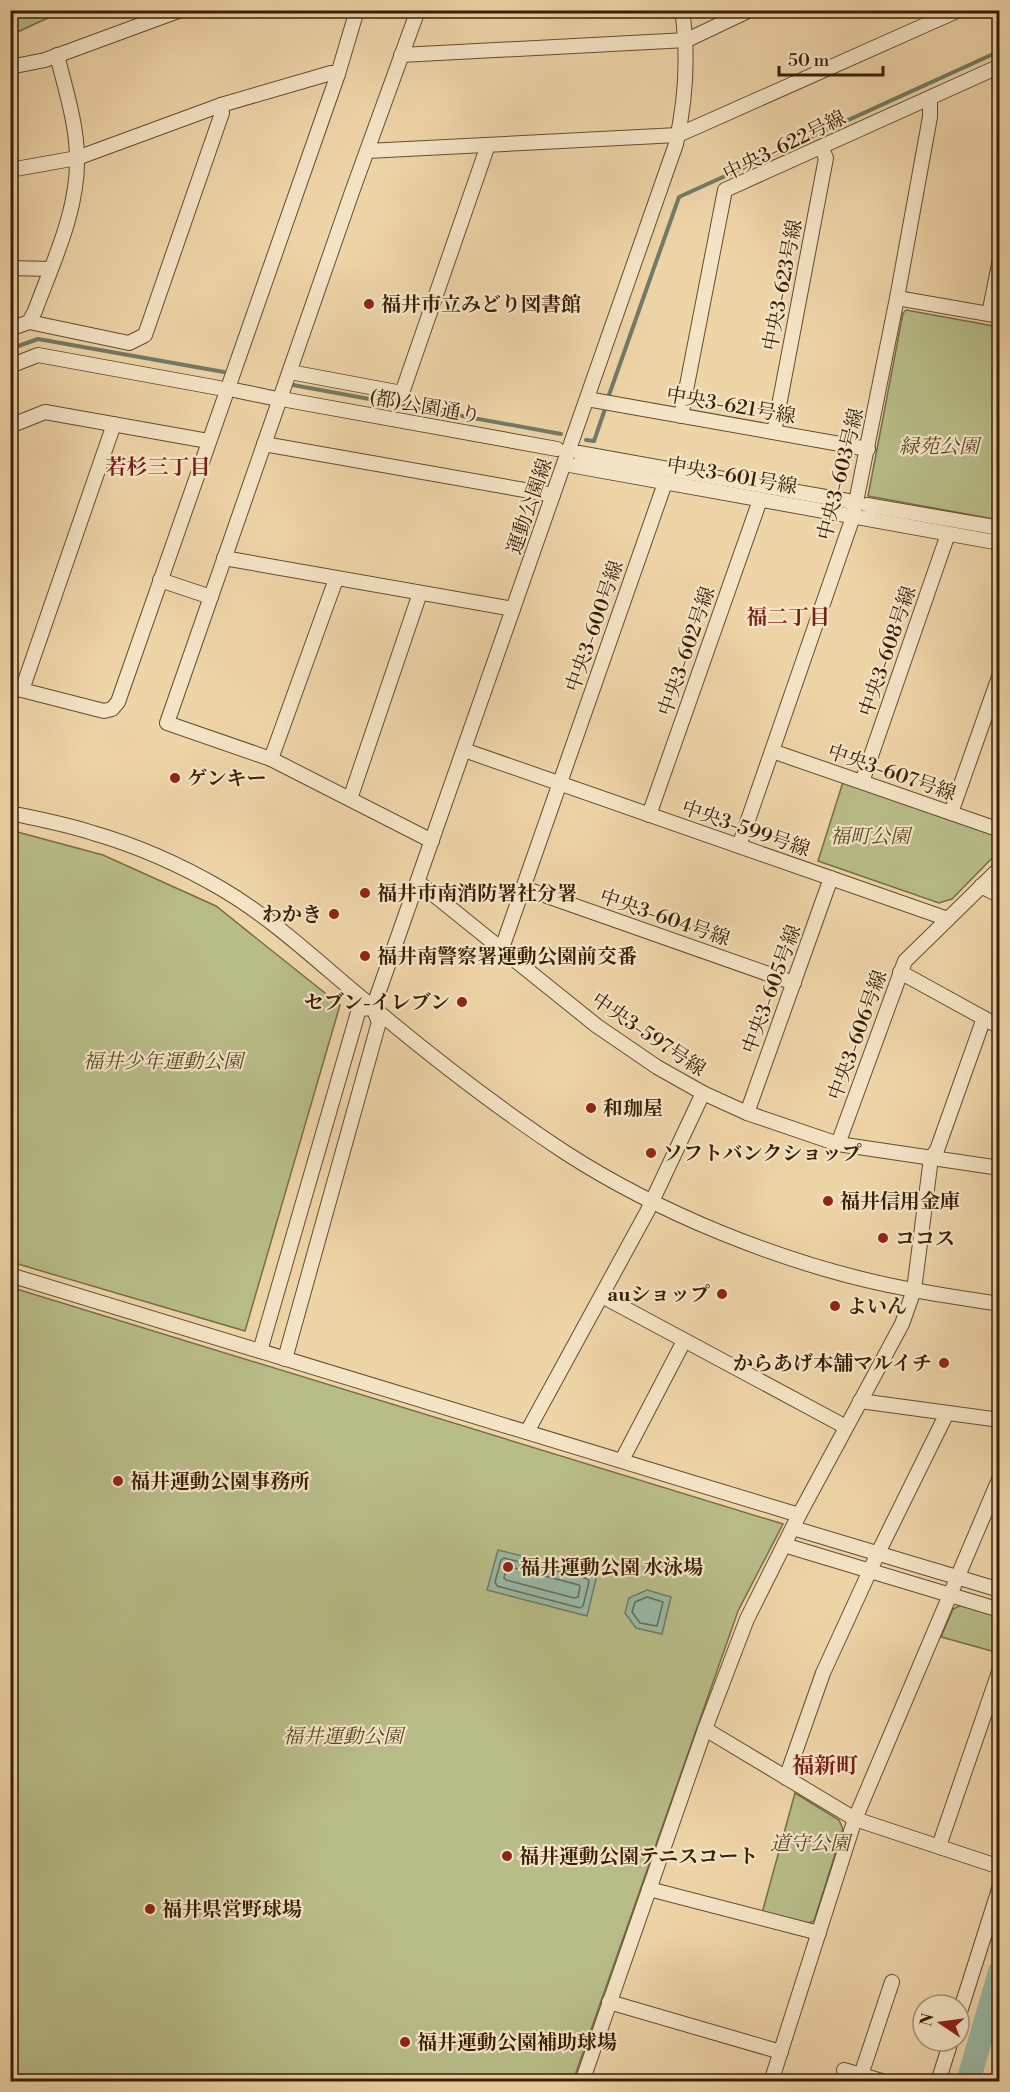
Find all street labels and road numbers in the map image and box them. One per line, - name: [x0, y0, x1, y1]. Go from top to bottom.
- street label: 中央3-622号線: [719, 106, 850, 187]
- street label: 中央3-623号線: [758, 217, 808, 353]
- street label: 中央3-621号線: [664, 383, 798, 430]
- street label: (都)公園通り: [367, 385, 482, 430]
- street label: 中央3-603号線: [813, 406, 870, 543]
- street label: 中央3-601号線: [664, 453, 799, 500]
- street label: 運動公園線: [502, 455, 559, 558]
- street label: 中央3-600号線: [561, 557, 630, 696]
- street label: 中央3-602号線: [654, 583, 721, 720]
- street label: 中央3-608号線: [854, 583, 922, 720]
- street label: 中央3-607号線: [824, 740, 959, 807]
- street label: 中央3-599号線: [678, 796, 813, 863]
- street label: 中央3-604号線: [596, 884, 733, 952]
- street label: 中央3-605号線: [738, 922, 807, 1057]
- street label: 中央3-606号線: [823, 967, 893, 1104]
- street label: 中央3-597号線: [586, 988, 710, 1083]

